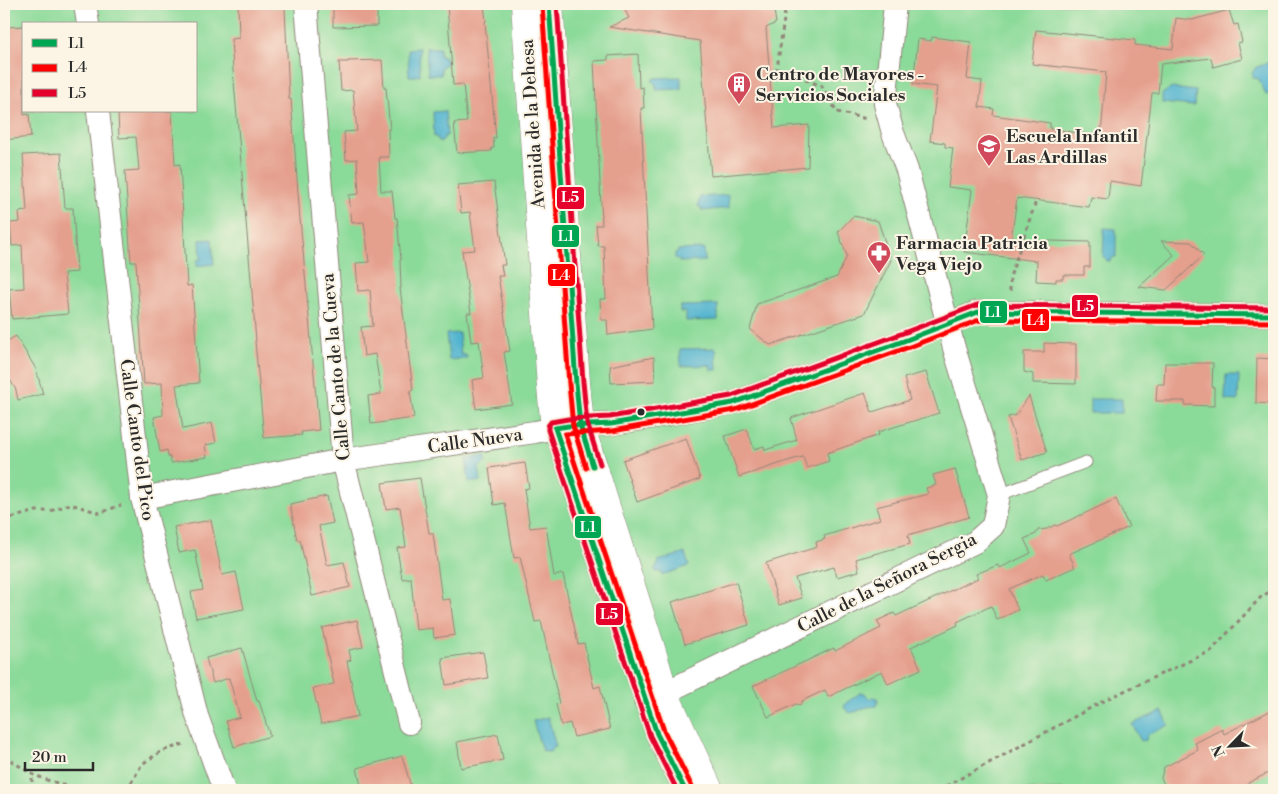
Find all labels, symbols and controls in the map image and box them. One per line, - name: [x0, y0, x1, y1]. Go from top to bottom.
- legend: [22, 22, 198, 112]
- text: L1: [68, 34, 85, 53]
- street label: Avenida de la Dehesa: [516, 38, 550, 211]
- text: L4: [68, 58, 87, 77]
- place label: Centro de Mayores - Servicios Sociales: [756, 63, 924, 107]
- building icon: Centro de Mayores - Servicios Sociales: [726, 71, 752, 105]
- text: L5: [68, 84, 86, 103]
- place label: Escuela Infantil Las Ardillas: [1006, 125, 1138, 169]
- school or university icon: Escuela Infantil Las Ardillas: [976, 133, 1002, 167]
- line badge: L5: [556, 186, 585, 210]
- text: L5: [561, 189, 579, 207]
- line badge: L1: [551, 224, 580, 248]
- text: L1: [558, 228, 574, 246]
- place label: Farmacia Patricia Vega Viejo: [895, 232, 1048, 276]
- pharmacy icon: Farmacia Patricia Vega Viejo: [866, 240, 892, 274]
- line badge: L4: [547, 263, 576, 287]
- text: L4: [552, 267, 570, 285]
- street label: Calle Canto de la Cueva: [316, 272, 356, 462]
- line badge: L5: [1071, 294, 1099, 318]
- text: L5: [1076, 298, 1094, 316]
- line badge: L1: [979, 300, 1008, 324]
- text: L1: [985, 304, 1001, 322]
- line badge: L4: [1021, 308, 1050, 332]
- text: L4: [1027, 312, 1045, 330]
- street label: Calle Canto del Pico: [114, 358, 160, 522]
- unlabelled marker: [636, 407, 646, 417]
- street label: Calle Nueva: [426, 423, 525, 459]
- line badge: L1: [574, 515, 602, 539]
- text: L1: [580, 519, 596, 537]
- street label: Calle de la Señora Sergia: [793, 527, 981, 638]
- line badge: L5: [595, 602, 624, 626]
- text: L5: [600, 606, 618, 624]
- north arrow: [1206, 722, 1256, 772]
- scale bar: [25, 739, 92, 771]
- text: N: [1209, 742, 1230, 760]
- text: 20 m: [32, 748, 67, 767]

